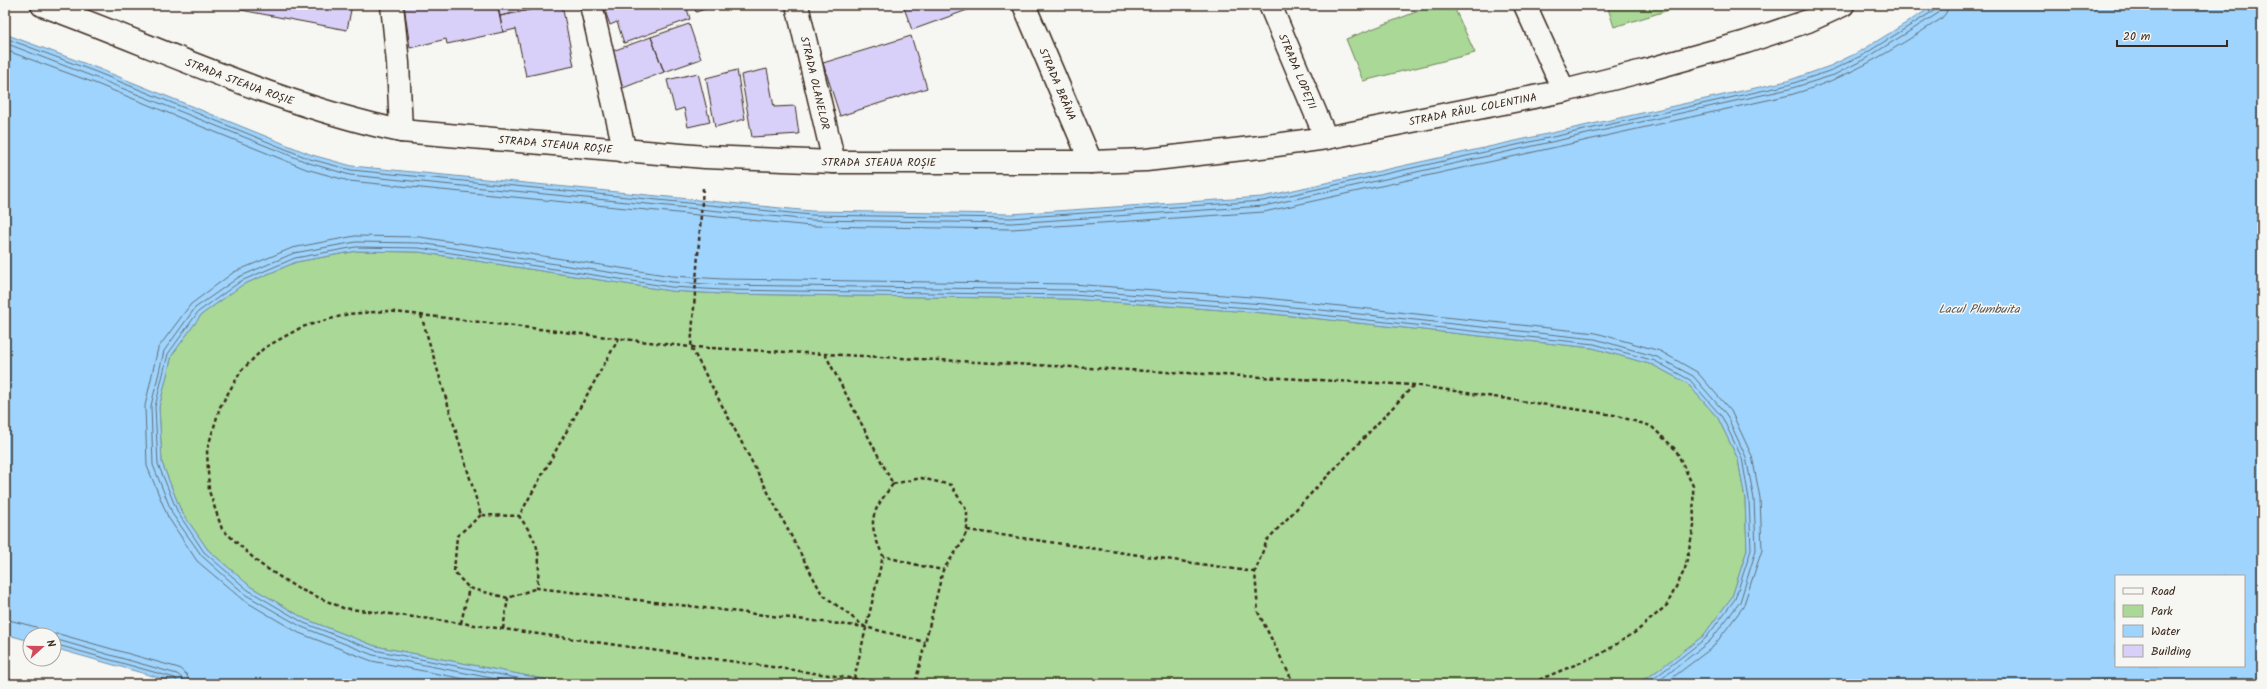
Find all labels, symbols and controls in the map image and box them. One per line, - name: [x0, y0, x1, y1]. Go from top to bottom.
- scale bar: [2117, 22, 2227, 48]
- text: 20 m: [2123, 27, 2151, 46]
- street label: STRADA LOPEȚII: [1273, 31, 1321, 113]
- street label: STRADA OLANELOR: [795, 34, 834, 132]
- street label: STRADA BRÂNA: [1033, 45, 1080, 124]
- street label: STRADA STEAUA ROȘIE: [182, 54, 297, 111]
- street label: STRADA RÂUL COLENTINA: [1407, 89, 1539, 131]
- street label: STRADA STEAUA ROȘIE: [498, 131, 614, 159]
- street label: STRADA STEAUA ROȘIE: [821, 154, 937, 172]
- water label: Lacul Plumbuita: [1938, 300, 2021, 319]
- legend: [2115, 575, 2245, 667]
- text: Road: [2151, 582, 2176, 601]
- text: Park: [2151, 602, 2173, 621]
- text: Water: [2151, 622, 2181, 641]
- north arrow: [22, 627, 62, 667]
- text: N: [41, 637, 60, 650]
- text: Building: [2151, 642, 2191, 661]

